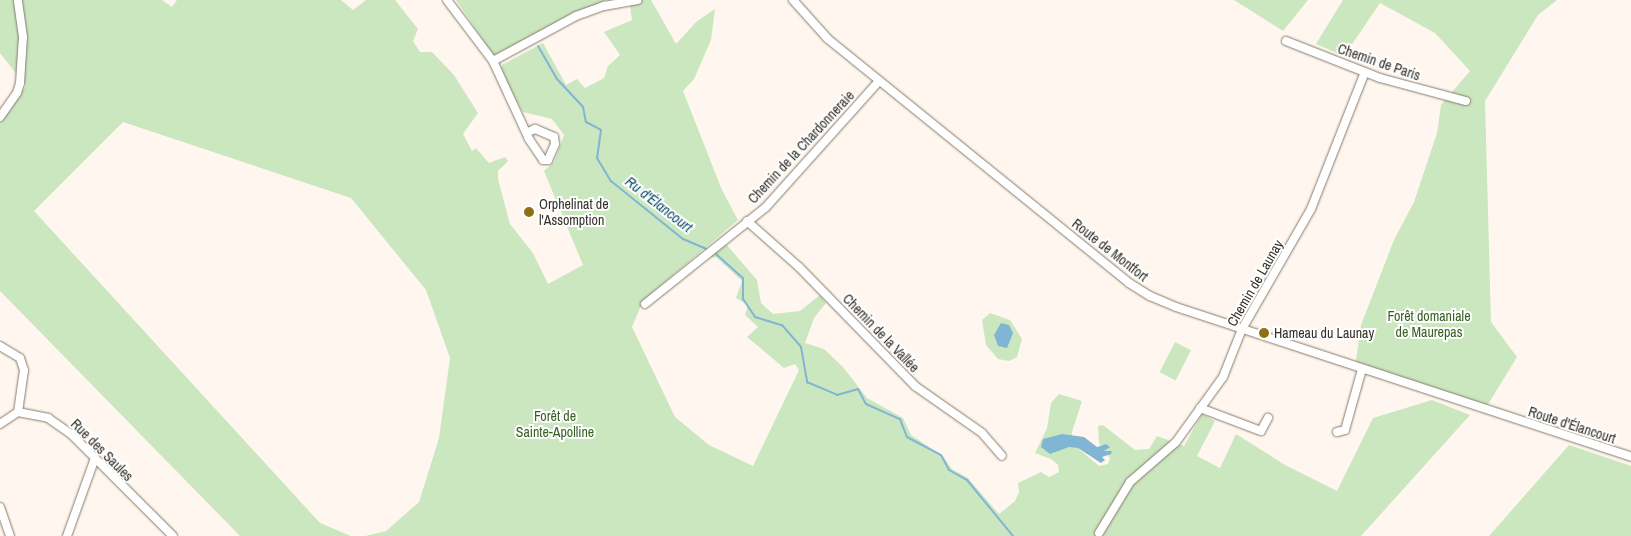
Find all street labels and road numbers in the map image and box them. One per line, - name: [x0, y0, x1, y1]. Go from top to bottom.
- street label: Chemin de Paris: [1336, 40, 1422, 84]
- street label: Chemin de la Chardonneraie: [744, 87, 858, 207]
- street label: Route de Montfort: [1069, 215, 1151, 285]
- street label: Chemin de Launay: [1223, 237, 1287, 329]
- street label: Chemin de la Vallée: [839, 290, 923, 376]
- street label: Route d'Élancourt: [1526, 403, 1618, 447]
- street label: Rue des Saules: [67, 415, 137, 485]

